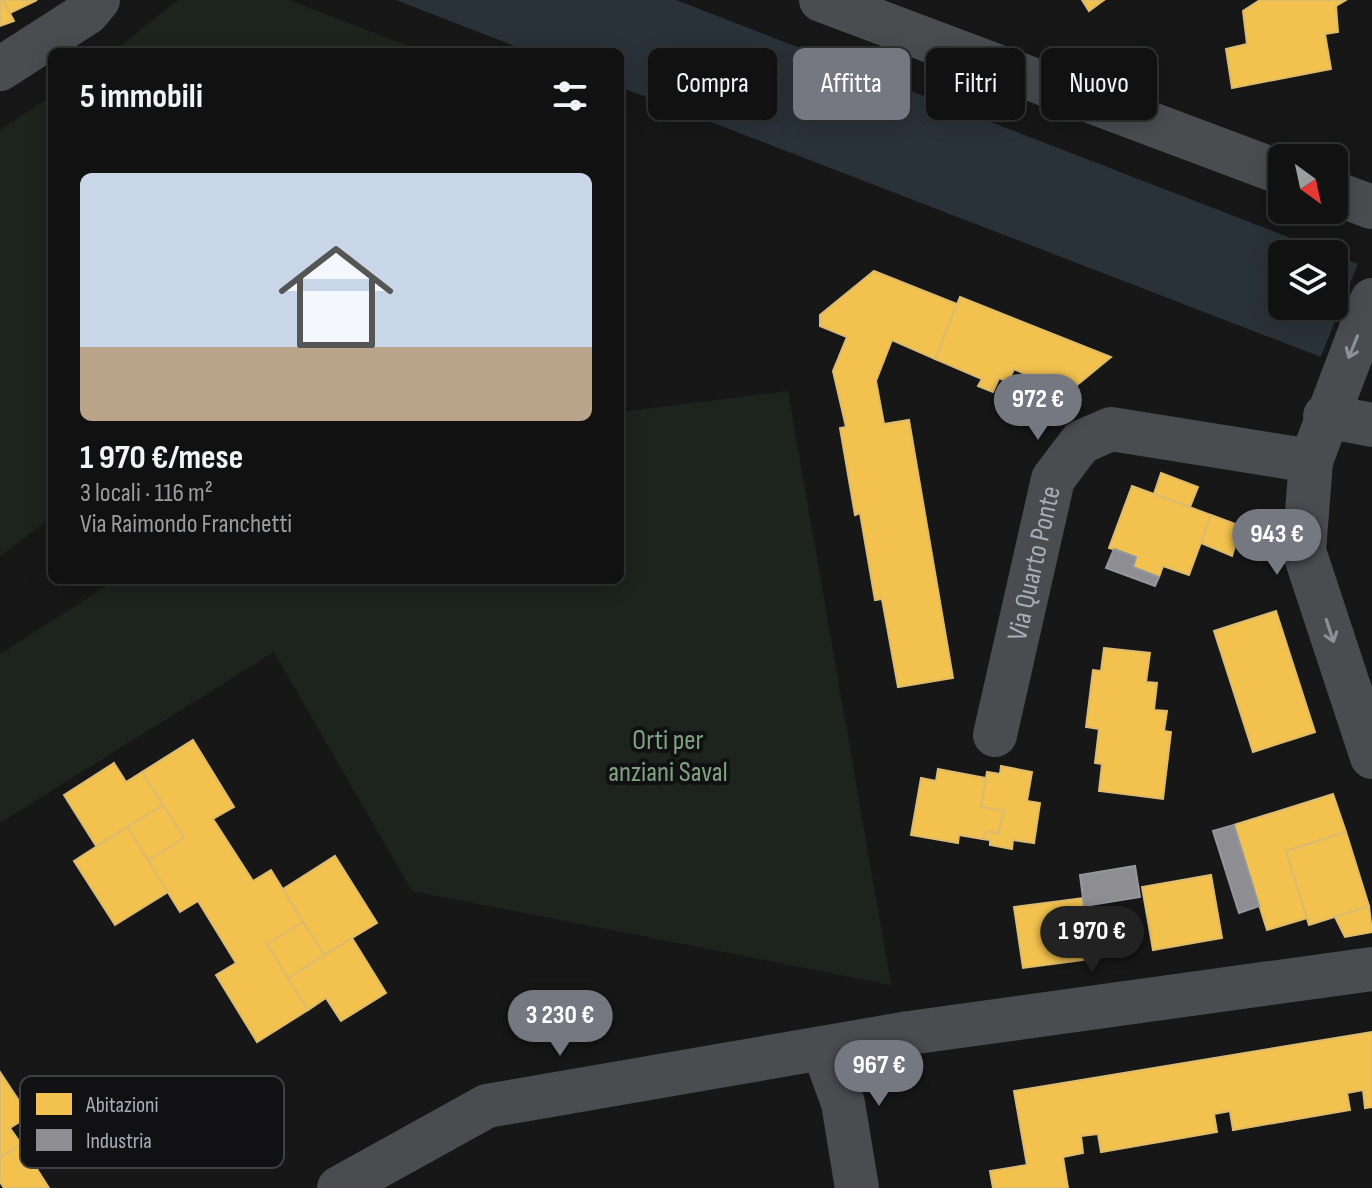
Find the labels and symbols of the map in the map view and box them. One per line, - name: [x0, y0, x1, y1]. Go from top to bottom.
- north arrow: [1268, 144, 1348, 224]
- one-way arrow: [1345, 334, 1359, 359]
- pin: 972 €: [982, 374, 1094, 442]
- street label: Via Quarto Ponte: [1000, 483, 1067, 644]
- pin: 943 €: [1221, 509, 1333, 577]
- one-way arrow: [1324, 618, 1339, 643]
- park label: Orti per anziani Saval: [608, 724, 728, 789]
- pin: 1 970 €: [1018, 906, 1166, 974]
- pin: 3 230 €: [486, 990, 634, 1058]
- pin: 967 €: [823, 1040, 935, 1108]
- legend: [20, 1076, 284, 1168]
- text: Abitazioni: [85, 1092, 159, 1119]
- text: Industria: [86, 1128, 152, 1155]

